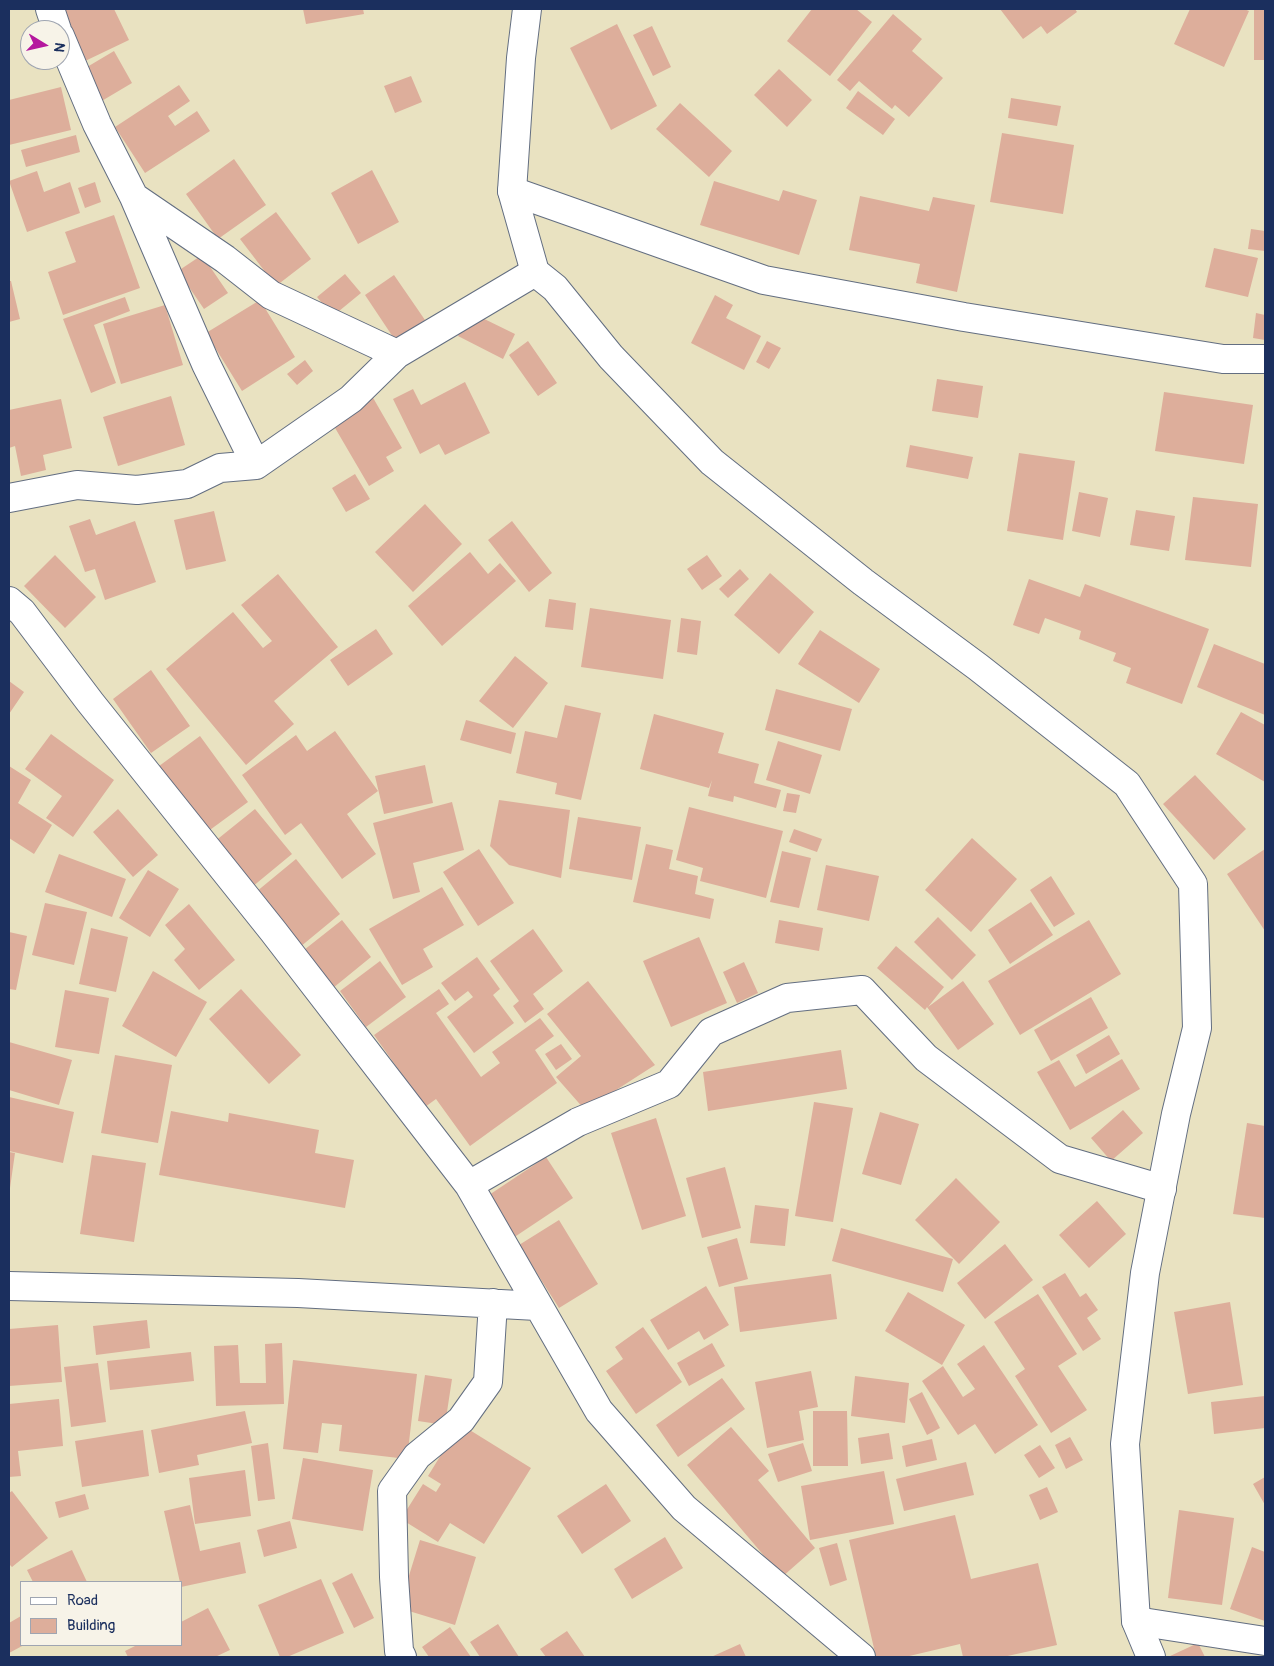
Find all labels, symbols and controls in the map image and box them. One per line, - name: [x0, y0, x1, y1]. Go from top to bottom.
- north arrow: [20, 20, 70, 70]
- text: N: [50, 41, 68, 53]
- legend: [20, 1581, 182, 1646]
- text: Road: [67, 1591, 98, 1610]
- text: Building: [67, 1616, 115, 1635]

